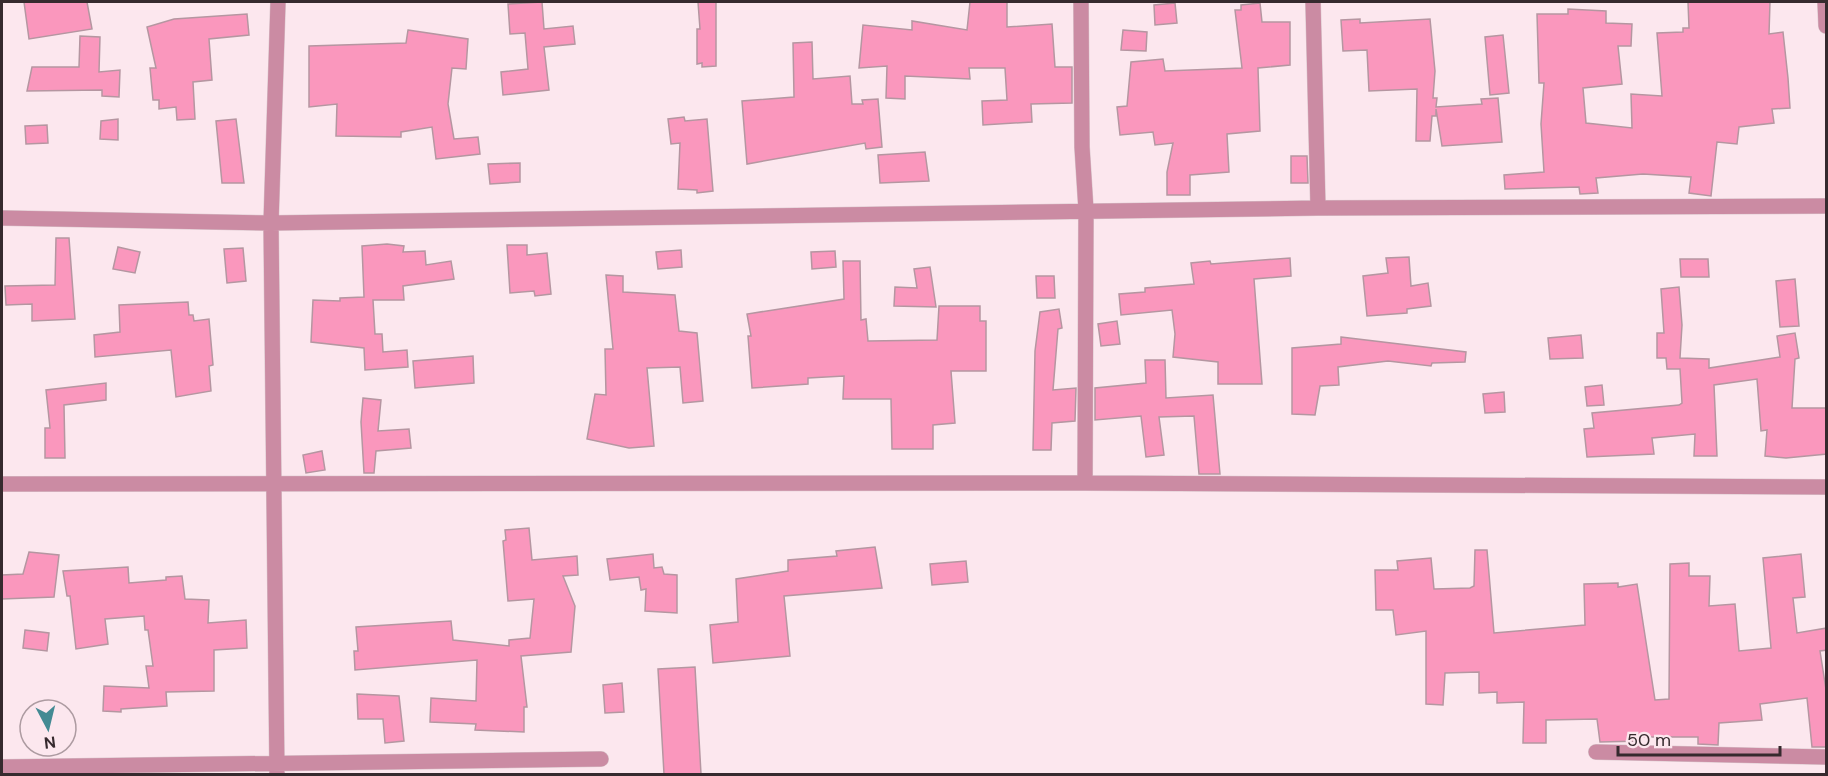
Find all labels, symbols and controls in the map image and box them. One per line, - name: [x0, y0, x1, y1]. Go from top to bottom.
- north arrow: [18, 698, 78, 758]
- scale bar: [1618, 719, 1780, 757]
- text: 50 m: [1627, 728, 1671, 752]
- text: N: [43, 731, 57, 754]

